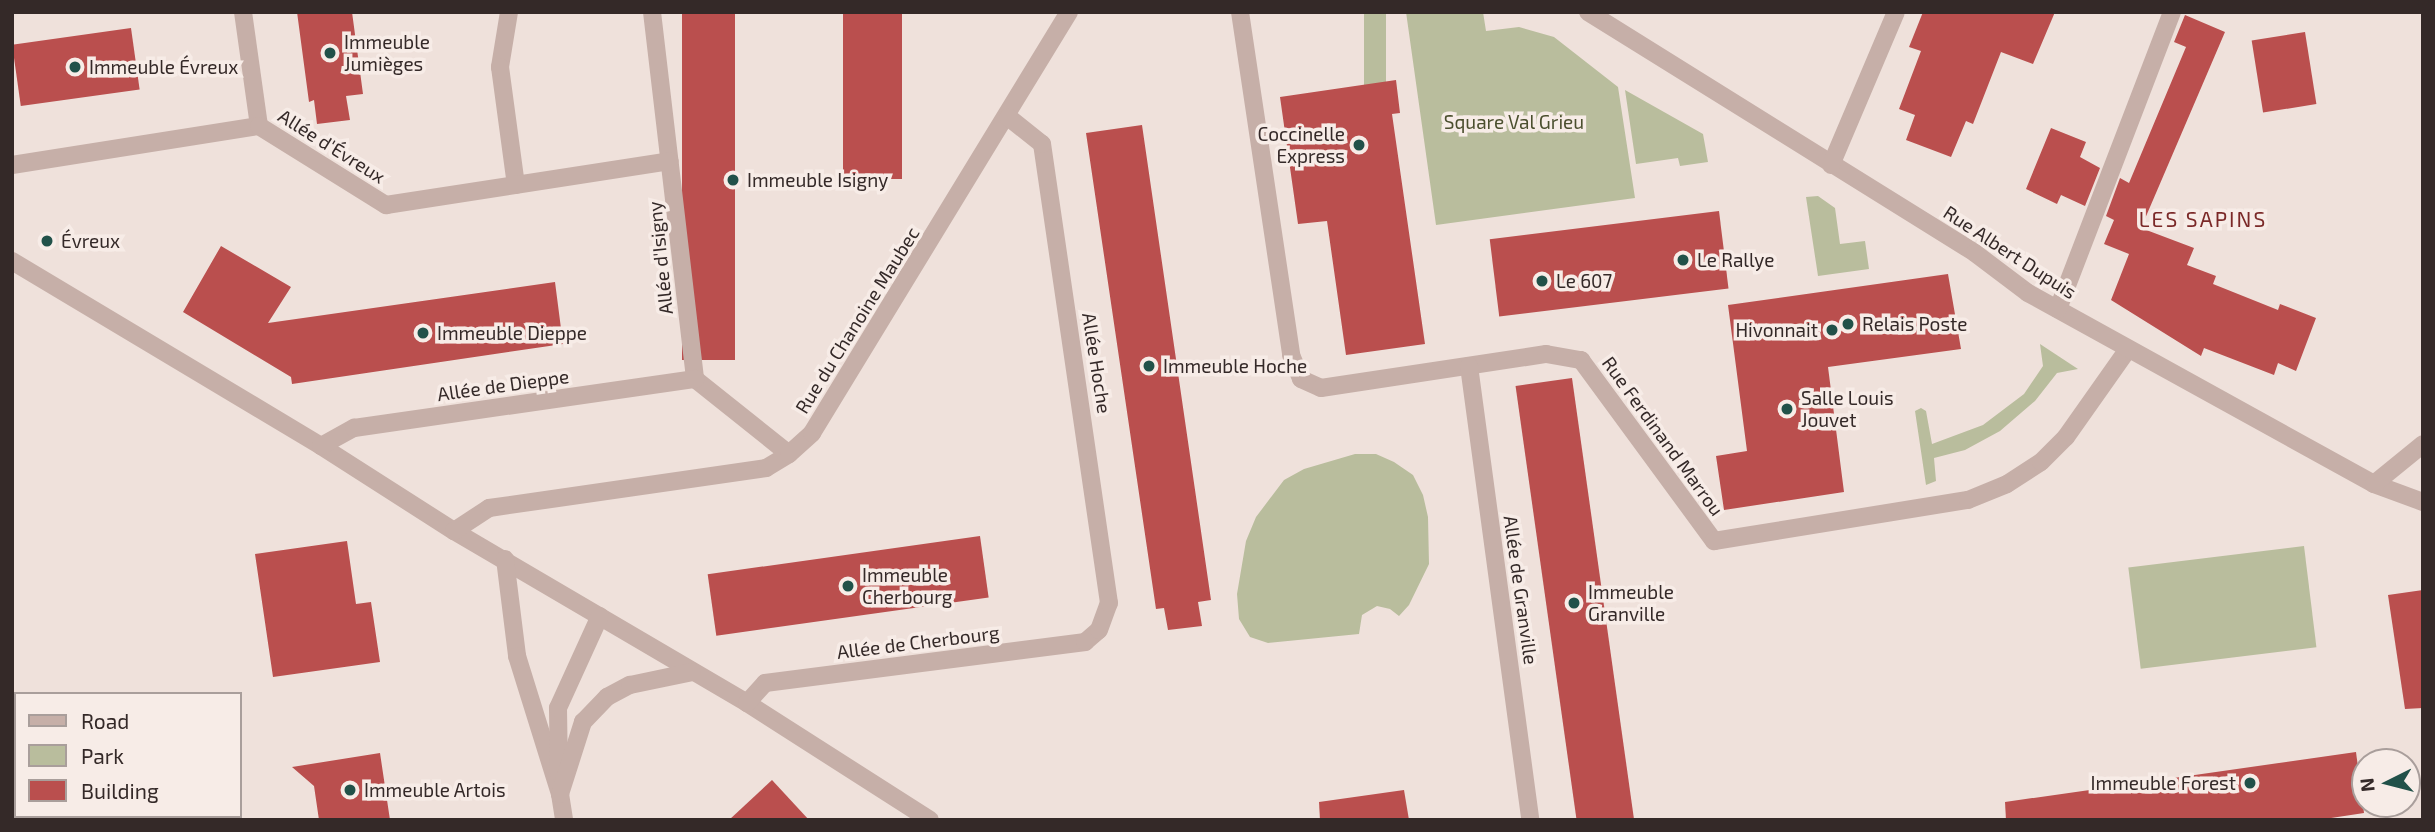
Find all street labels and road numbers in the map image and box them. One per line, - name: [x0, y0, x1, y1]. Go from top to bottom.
- street label: Allée d'Évreux: [274, 104, 390, 188]
- street label: Allée d'Isigny: [643, 200, 677, 316]
- street label: Rue Albert Dupuis: [1939, 200, 2081, 304]
- street label: Rue du Chanoine Maubec: [790, 223, 924, 417]
- street label: Allée Hoche: [1078, 311, 1116, 415]
- street label: Rue Ferdinand Marrou: [1597, 352, 1729, 520]
- street label: Allée de Dieppe: [436, 364, 570, 406]
- street label: Allée de Granville: [1499, 514, 1543, 666]
- street label: Allée de Cherbourg: [836, 621, 1000, 663]

